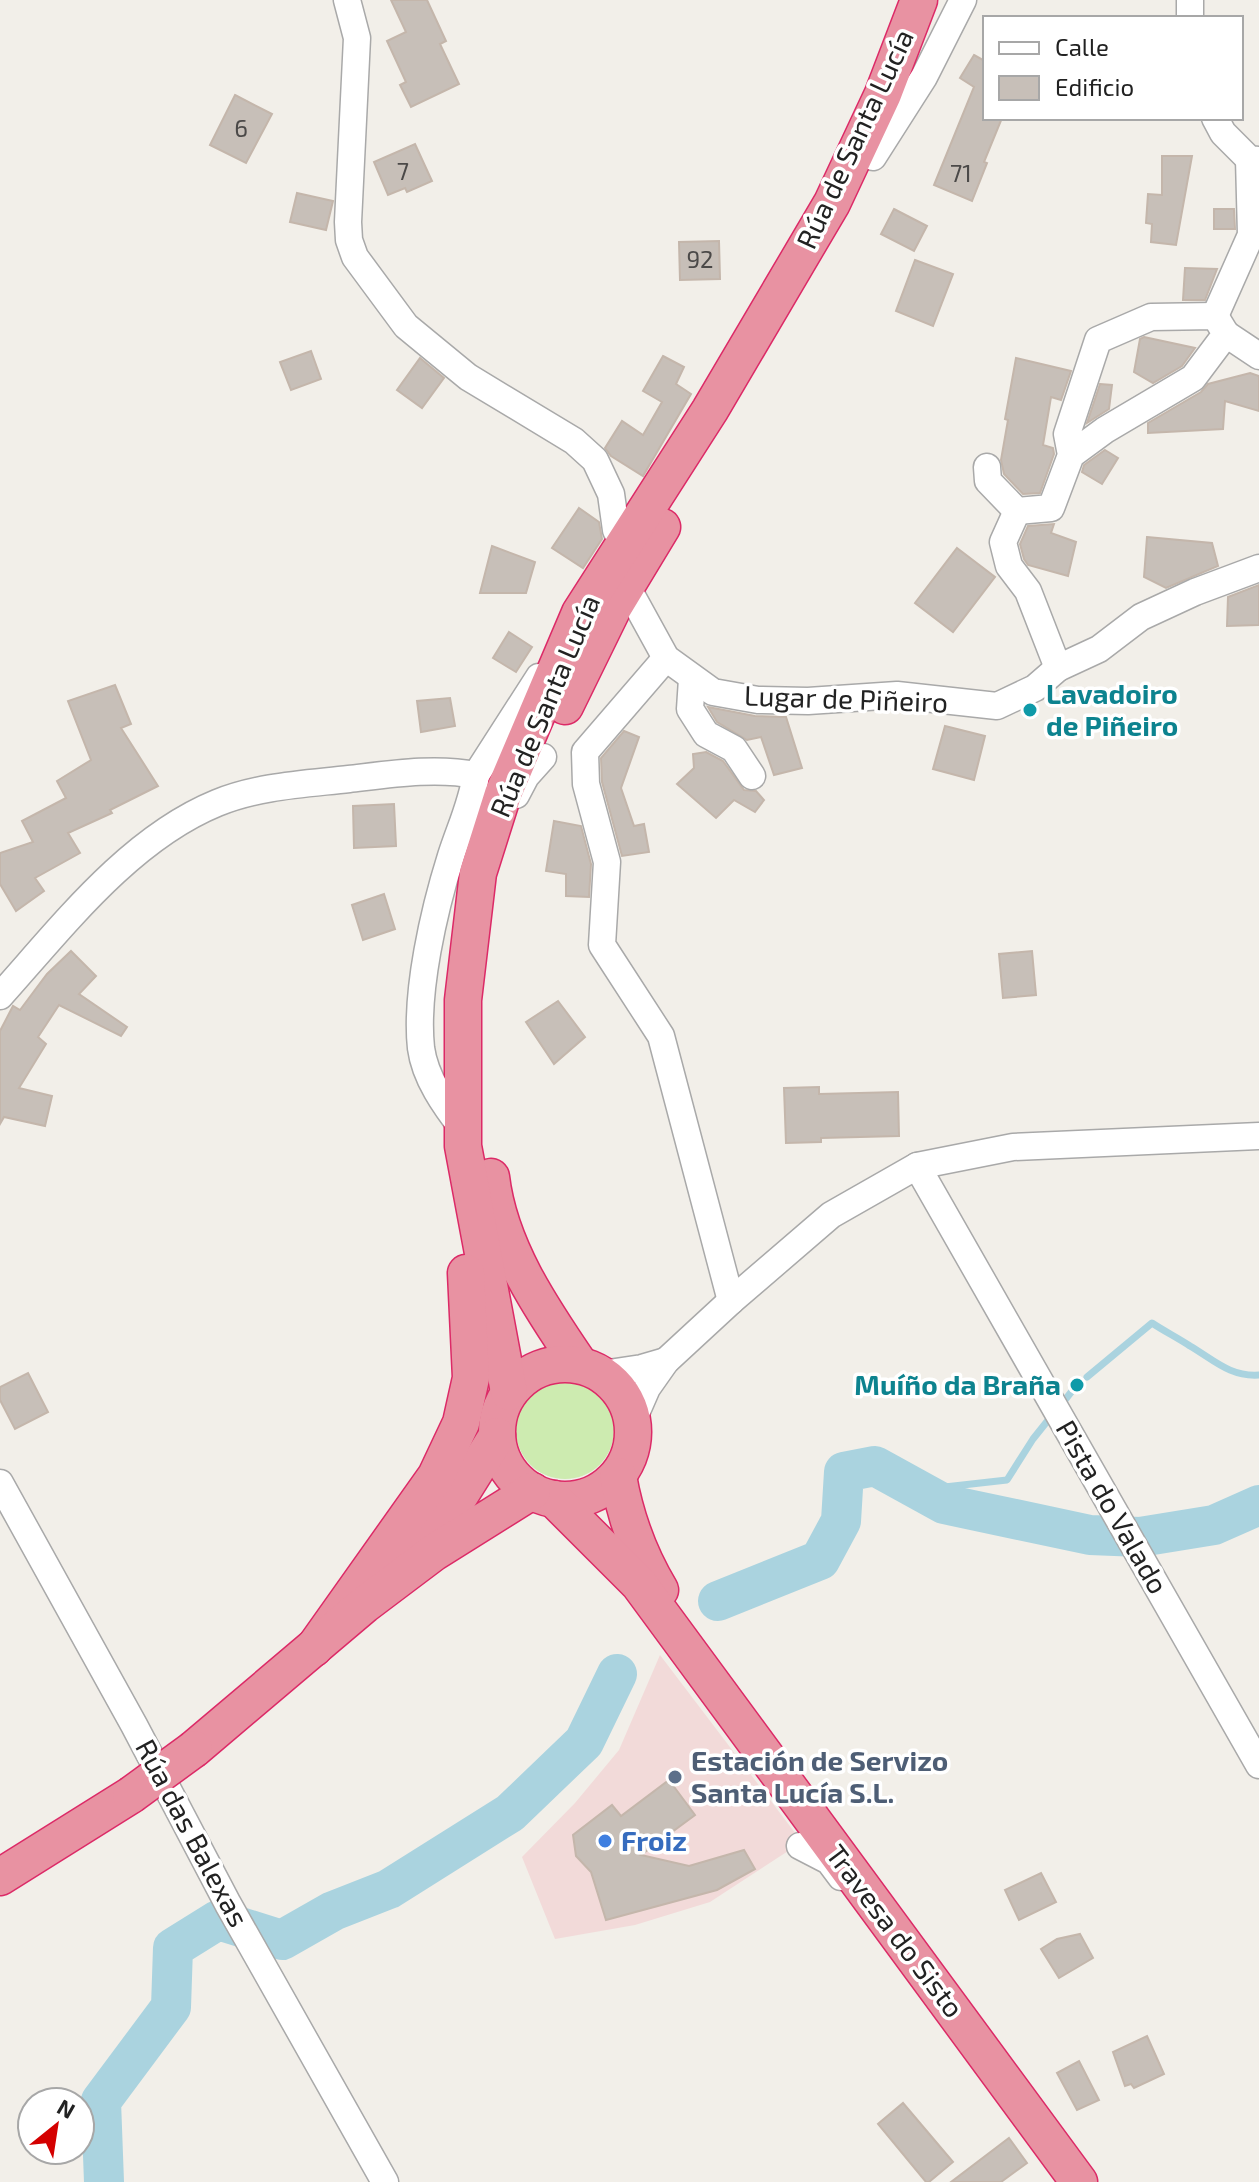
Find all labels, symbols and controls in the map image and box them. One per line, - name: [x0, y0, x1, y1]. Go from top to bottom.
- legend: [983, 16, 1243, 120]
- street label: Rúa de Santa Lucía: [788, 23, 920, 254]
- text: Calle: [1055, 32, 1109, 61]
- text: Edificio: [1055, 72, 1134, 101]
- house number: 6: [234, 113, 248, 142]
- house number: 7: [397, 156, 409, 185]
- house number: 71: [950, 158, 972, 187]
- house number: 92: [686, 244, 714, 273]
- street label: Rúa de Santa Lucía: [482, 589, 606, 822]
- place label: Lavadoiro de Piñeiro: [1046, 676, 1178, 742]
- street label: Lugar de Piñeiro: [744, 677, 949, 719]
- marker: Lavadoiro de Piñeiro: [1021, 701, 1039, 719]
- place label: Muíño da Braña: [854, 1367, 1061, 1401]
- marker: Muíño da Braña: [1068, 1376, 1086, 1394]
- street label: Pista do Valado: [1049, 1414, 1176, 1599]
- street label: Rúa das Balexas: [129, 1733, 257, 1932]
- place label: Estación de Servizo Santa Lucía S.L.: [691, 1743, 948, 1809]
- marker: Estación de Servizo Santa Lucía S.L.: [666, 1768, 684, 1786]
- place label: Froiz: [621, 1823, 687, 1857]
- marker: Froiz: [596, 1832, 614, 1850]
- street label: Travesa do Sisto: [820, 1837, 972, 2023]
- north arrow: [16, 2086, 96, 2166]
- text: N: [53, 2093, 80, 2123]

